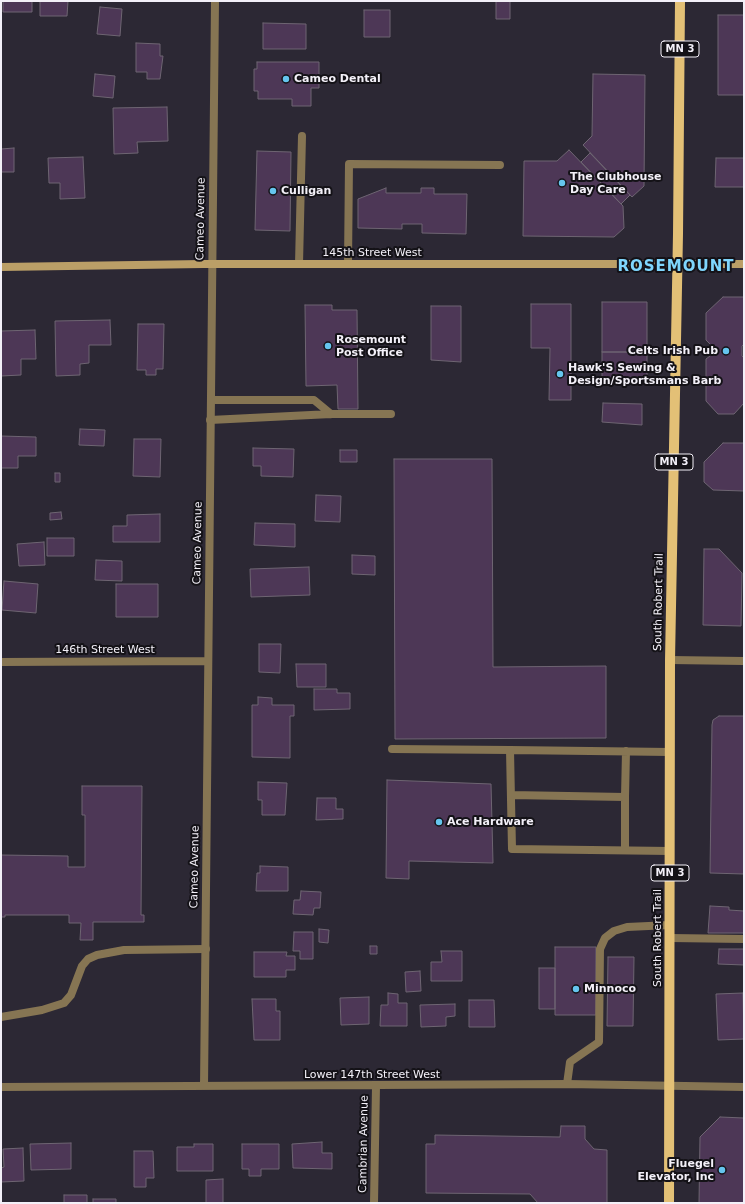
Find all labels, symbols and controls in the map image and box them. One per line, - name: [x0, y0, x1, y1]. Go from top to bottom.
- road number: MN 3: [661, 41, 699, 57]
- place label: Cameo Dental: [294, 72, 381, 86]
- marker: Cameo Dental: [281, 74, 291, 84]
- place label: The Clubhouse Day Care: [570, 170, 661, 196]
- street label: Cameo Avenue: [194, 177, 208, 261]
- marker: The Clubhouse Day Care: [557, 178, 567, 188]
- place label: Culligan: [281, 184, 331, 198]
- marker: Culligan: [268, 186, 278, 196]
- street label: 145th Street West: [322, 246, 422, 260]
- district label: ROSEMOUNT: [618, 258, 734, 276]
- place label: Rosemount Post Office: [336, 333, 406, 359]
- marker: Rosemount Post Office: [323, 341, 333, 351]
- place label: Celts Irish Pub: [628, 344, 718, 358]
- marker: Celts Irish Pub: [721, 346, 731, 356]
- place label: Hawk'S Sewing & Design/Sportsmans Barb: [568, 361, 721, 387]
- marker: Hawk'S Sewing & Design/Sportsmans Barb: [555, 369, 565, 379]
- road number: MN 3: [655, 454, 693, 470]
- street label: Cameo Avenue: [191, 501, 205, 585]
- street label: South Robert Trail: [652, 553, 666, 651]
- street label: 146th Street West: [55, 643, 155, 657]
- place label: Ace Hardware: [447, 815, 534, 829]
- marker: Ace Hardware: [434, 817, 444, 827]
- street label: Cameo Avenue: [188, 825, 202, 909]
- road number: MN 3: [651, 865, 689, 881]
- street label: South Robert Trail: [651, 889, 665, 987]
- place label: Minnoco: [584, 982, 636, 996]
- marker: Minnoco: [571, 984, 581, 994]
- street label: Lower 147th Street West: [304, 1068, 440, 1082]
- street label: Cambrian Avenue: [357, 1095, 371, 1193]
- place label: Fluegel Elevator, Inc: [638, 1157, 714, 1183]
- marker: Fluegel Elevator, Inc: [717, 1165, 727, 1175]

